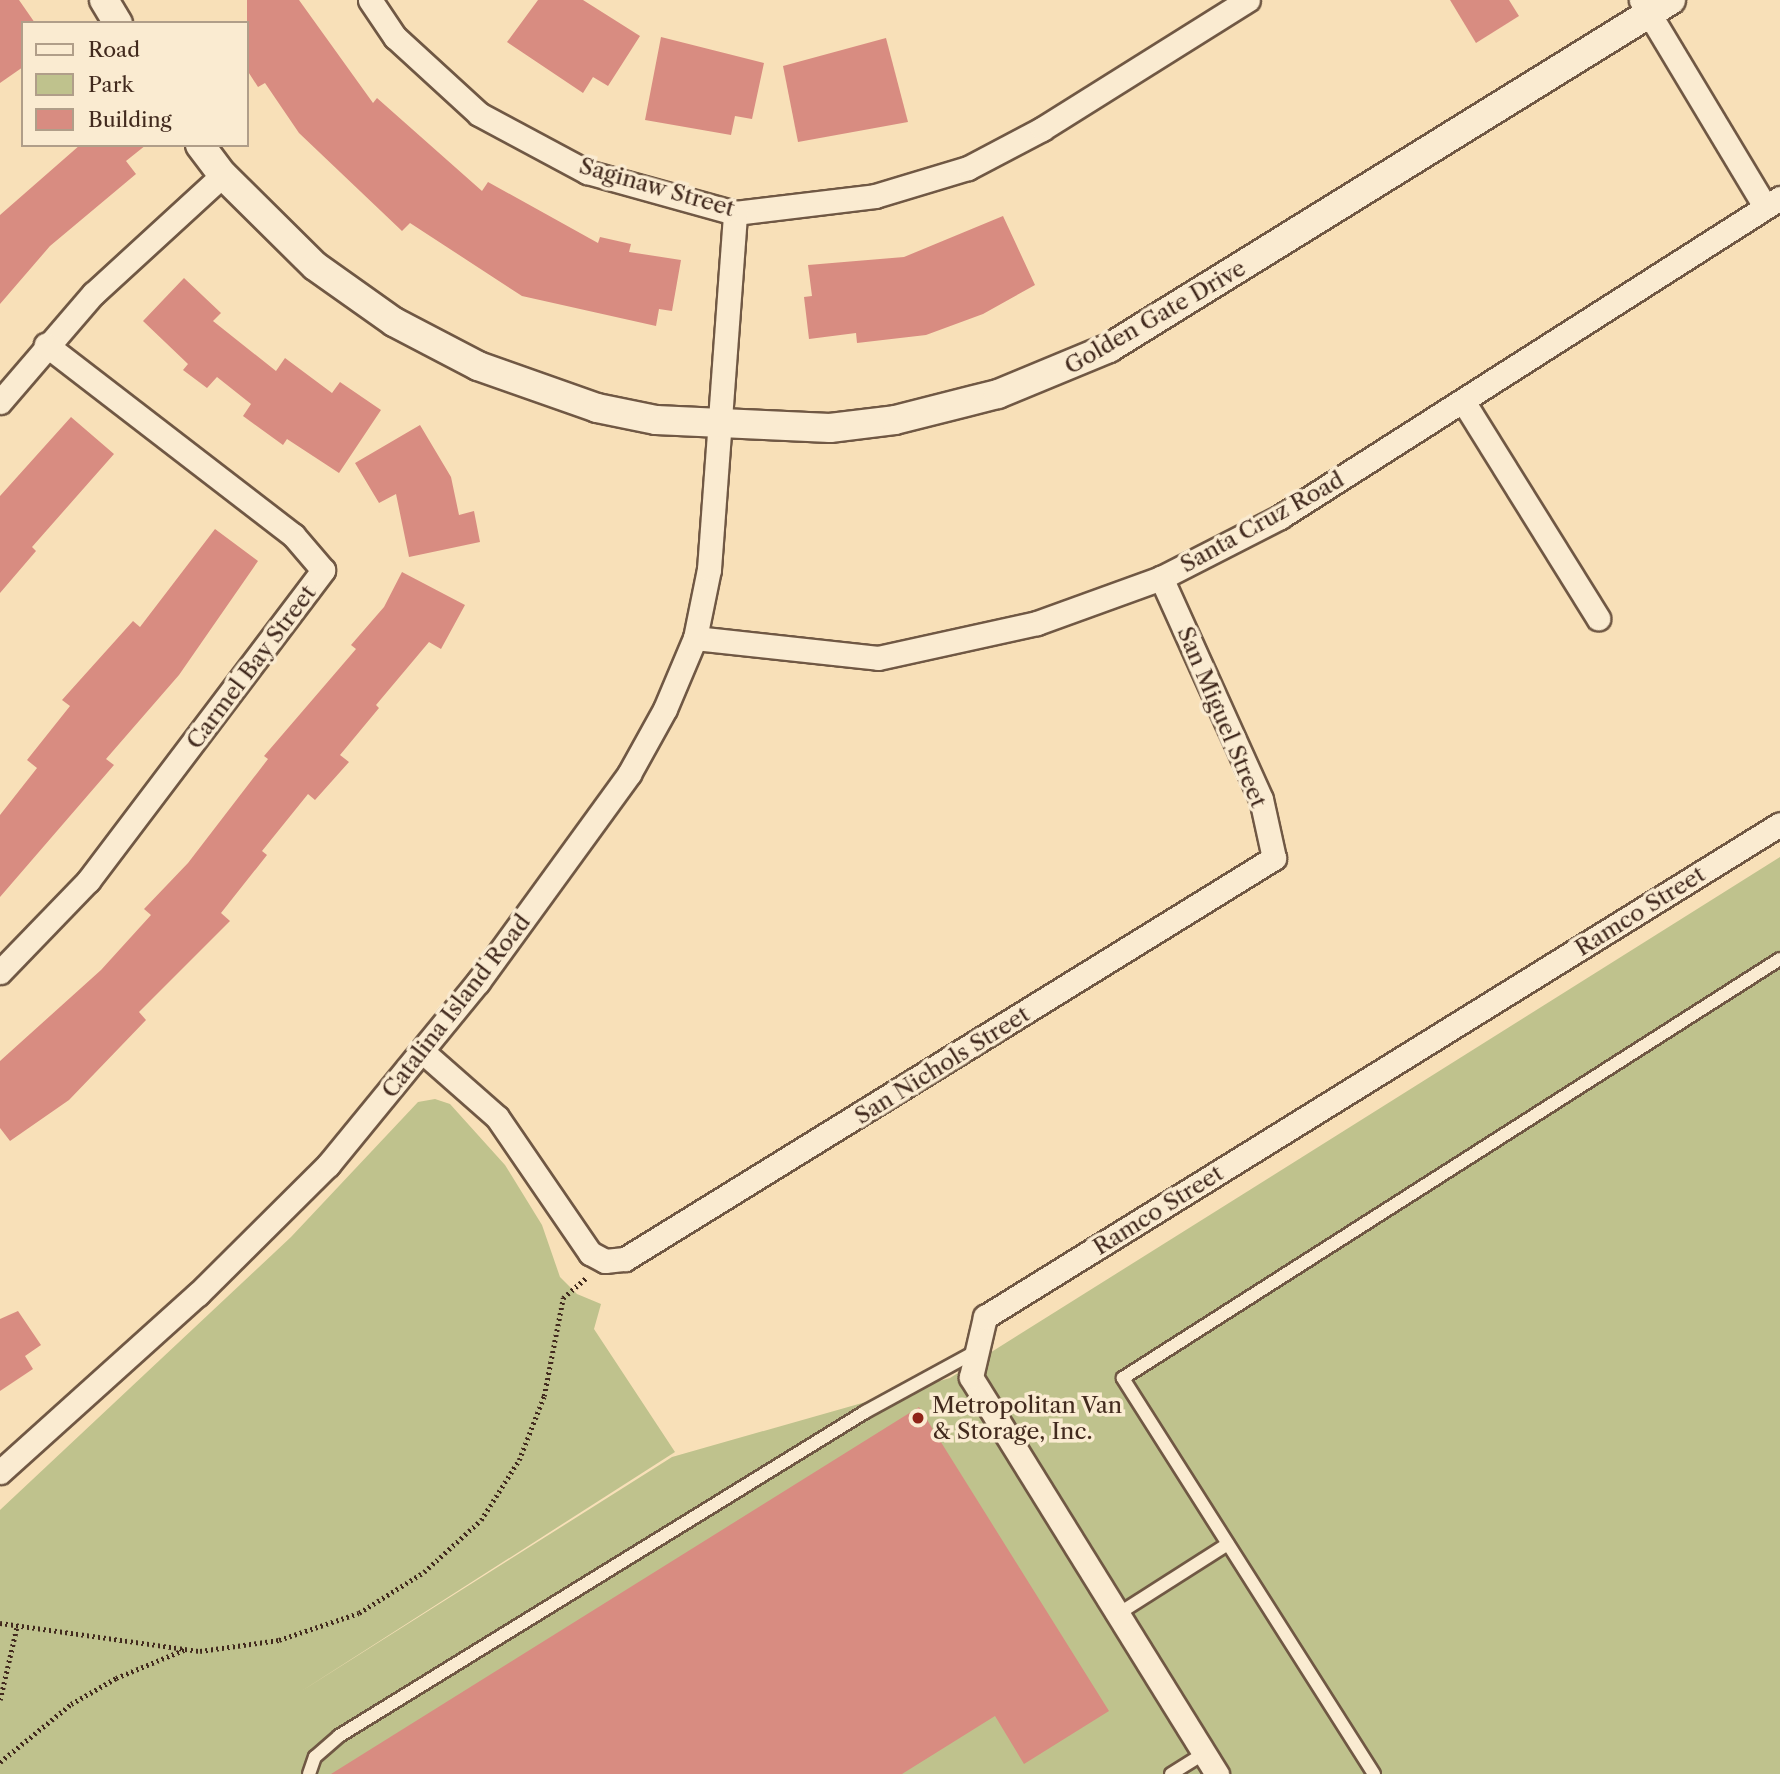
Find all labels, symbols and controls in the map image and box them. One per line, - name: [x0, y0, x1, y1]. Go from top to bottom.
- legend: [21, 21, 248, 147]
- text: Road: [88, 37, 140, 62]
- text: Park: [88, 72, 134, 97]
- text: Building: [88, 107, 172, 132]
- street label: Saginaw Street: [576, 152, 738, 222]
- street label: Golden Gate Drive: [1060, 254, 1250, 380]
- street label: Santa Cruz Road: [1175, 466, 1349, 578]
- street label: Carmel Bay Street: [180, 579, 322, 755]
- street label: San Miguel Street: [1171, 622, 1273, 812]
- street label: Ramco Street: [1570, 860, 1710, 962]
- street label: Catalina Island Road: [376, 909, 536, 1103]
- street label: San Nichols Street: [850, 1000, 1034, 1130]
- street label: Ramco Street: [1088, 1159, 1228, 1261]
- place label: Metropolitan Van & Storage, Inc.: [932, 1391, 1123, 1445]
- marker: Metropolitan Van & Storage, Inc.: [910, 1410, 926, 1426]

